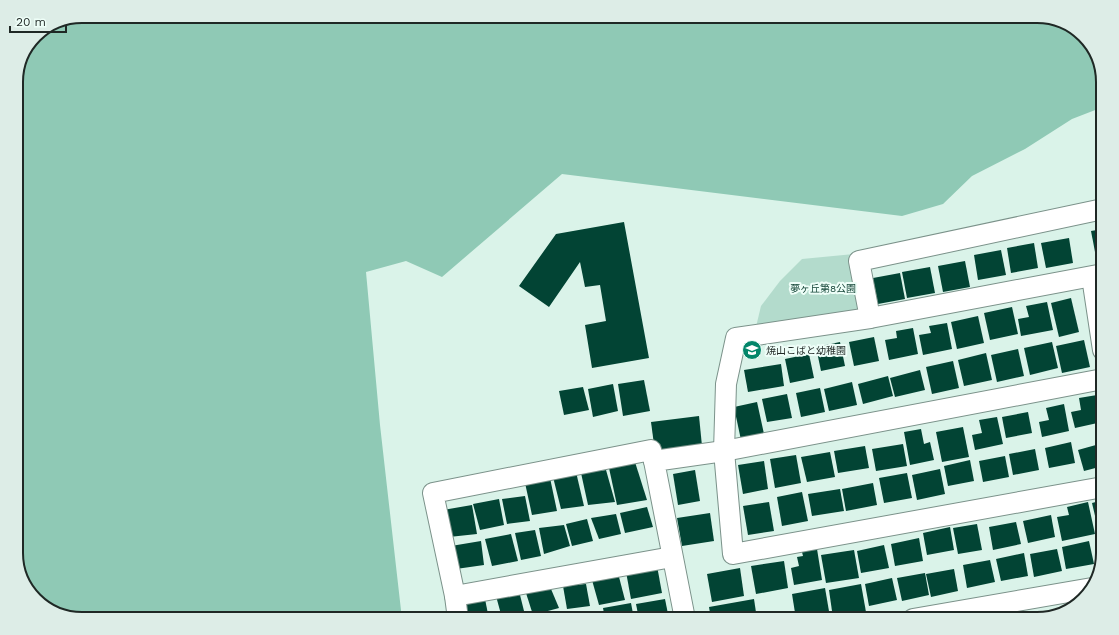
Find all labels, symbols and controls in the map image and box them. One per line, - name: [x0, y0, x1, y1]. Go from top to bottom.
- scale bar: [10, 8, 66, 34]
- text: 20 m: [16, 15, 46, 29]
- park label: 夢ヶ丘第8公園: [790, 283, 856, 294]
- school or university icon: 焼山こばと幼稚園: [741, 339, 763, 361]
- place label: 焼山こばと幼稚園: [766, 345, 846, 356]

